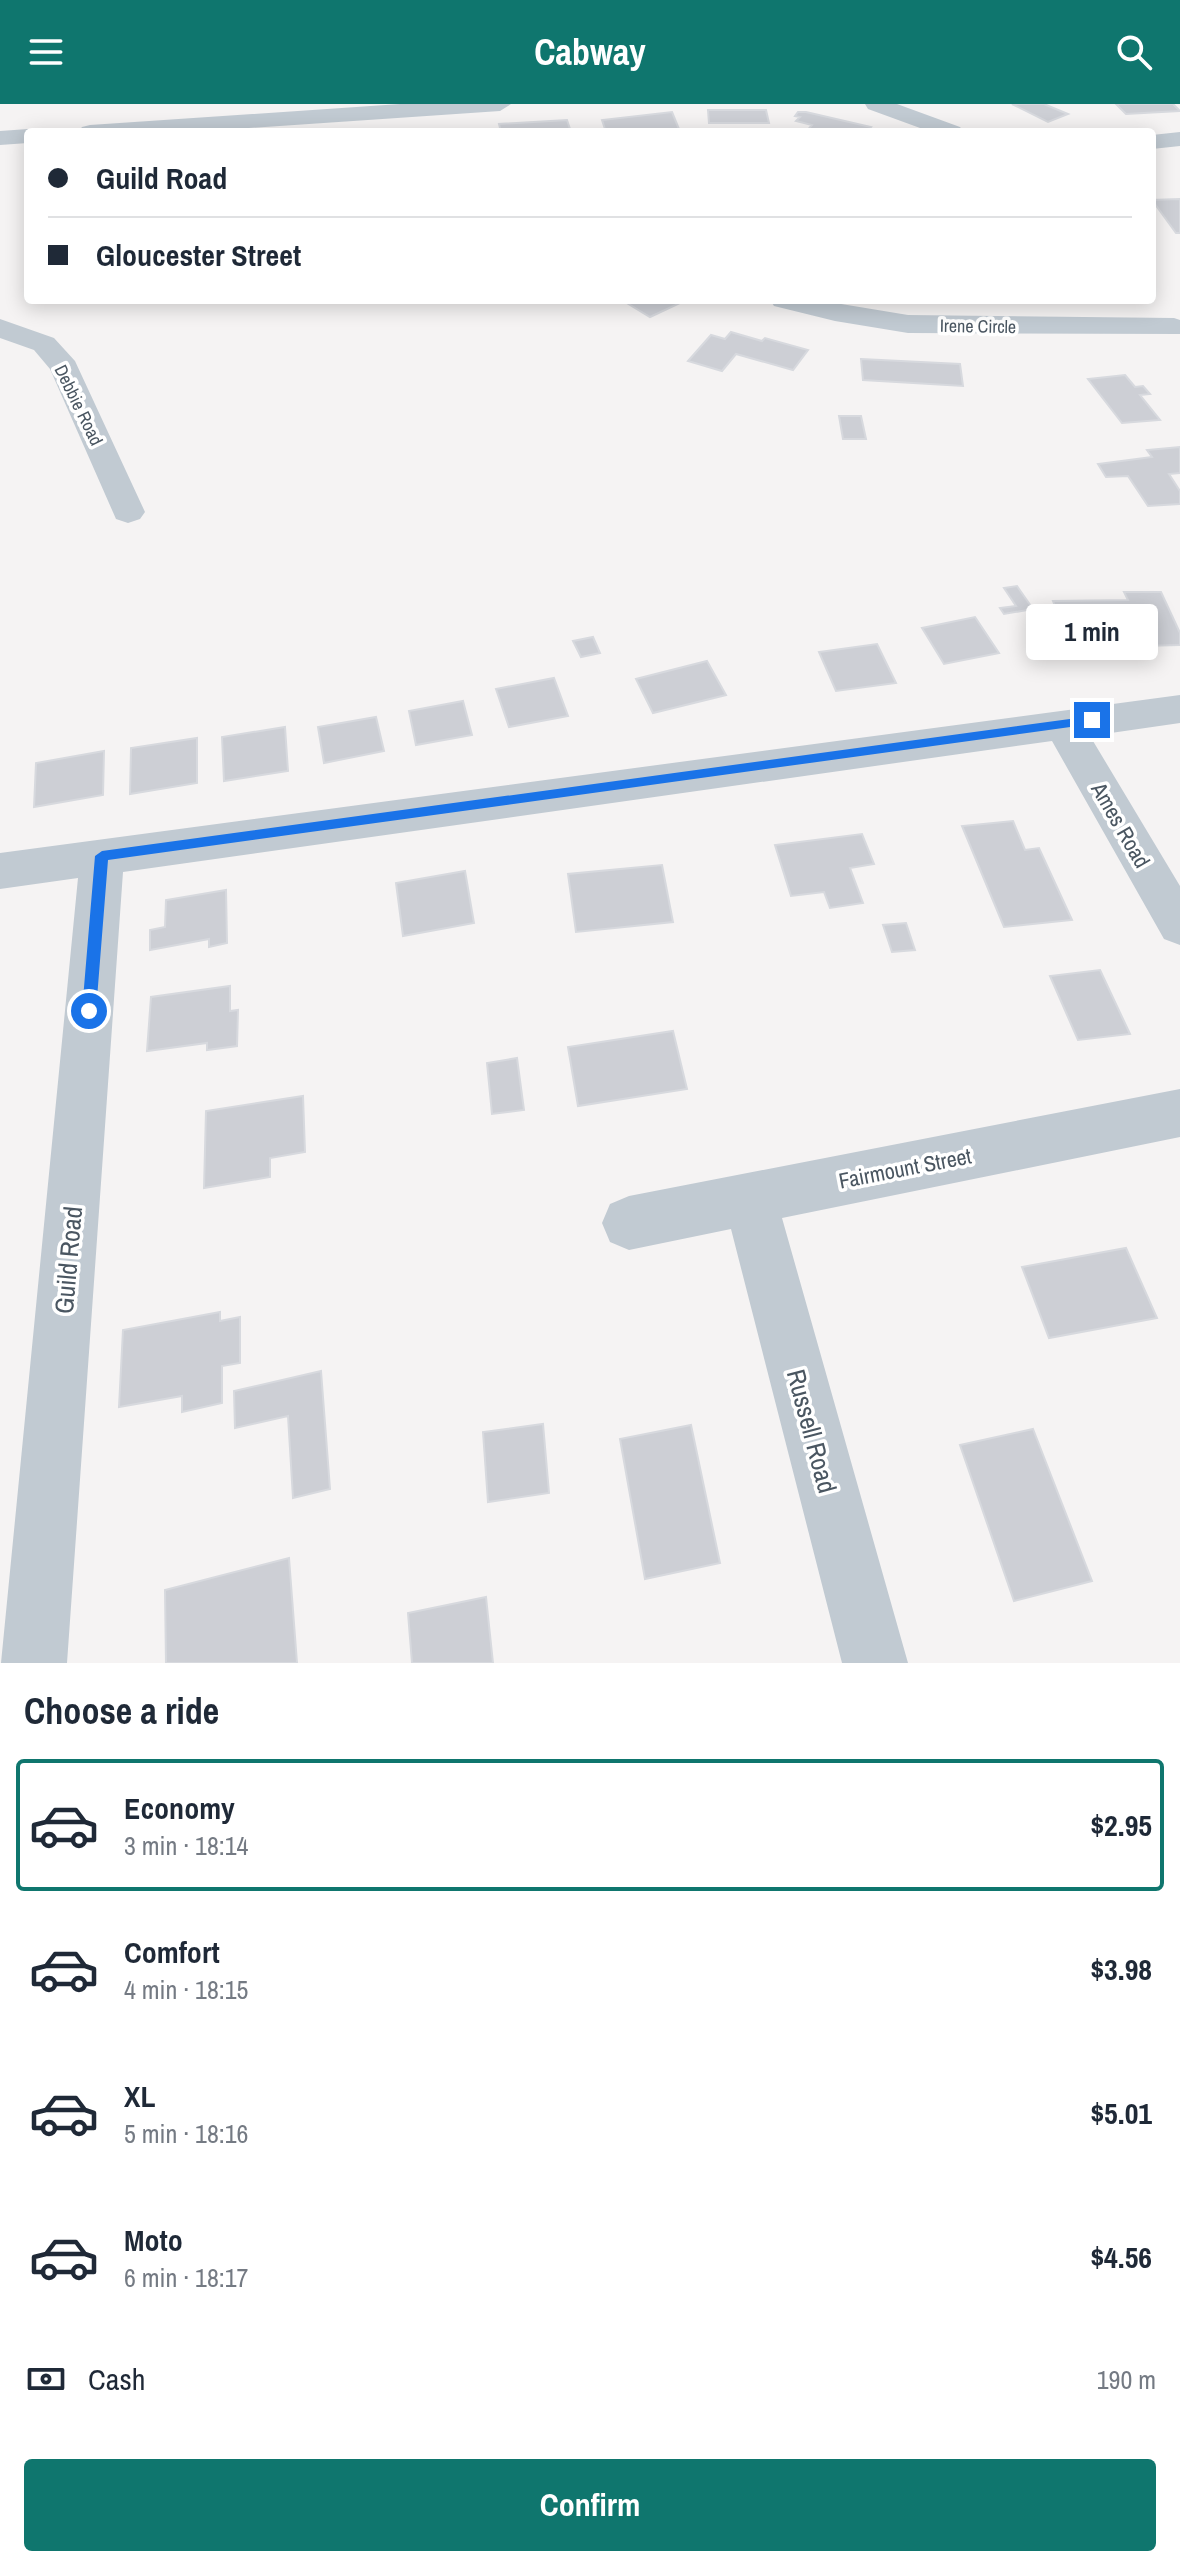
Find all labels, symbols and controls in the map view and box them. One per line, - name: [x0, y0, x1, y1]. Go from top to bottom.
- text: Cabway: [534, 28, 646, 76]
- icon: menu: [24, 30, 68, 74]
- icon: search: [1112, 30, 1156, 74]
- text: Guild Road: [96, 158, 227, 198]
- text: Gloucester Street: [96, 235, 301, 275]
- street label: Irene Circle: [940, 313, 1016, 339]
- street label: Debbie Road: [49, 360, 109, 450]
- callout: 1 min: [1026, 604, 1158, 660]
- text: 1 min: [1064, 614, 1120, 649]
- route end: [1074, 702, 1110, 738]
- street label: Ames Road: [1084, 776, 1158, 873]
- route start: [71, 993, 107, 1029]
- street label: Fairmount Street: [836, 1140, 974, 1196]
- street label: Guild Road: [46, 1205, 90, 1315]
- street label: Russell Road: [779, 1365, 845, 1497]
- text: Choose a ride: [24, 1687, 219, 1735]
- text: Economy: [124, 1788, 235, 1828]
- icon: car: [28, 1789, 100, 1861]
- text: $2.95: [1090, 1805, 1152, 1845]
- text: 3 min · 18:14: [124, 1828, 248, 1863]
- text: Comfort: [124, 1932, 220, 1972]
- icon: car: [28, 1933, 100, 2005]
- text: $3.98: [1090, 1949, 1152, 1989]
- text: 4 min · 18:15: [124, 1972, 248, 2007]
- text: XL: [124, 2076, 155, 2116]
- icon: car: [28, 2077, 100, 2149]
- text: $5.01: [1090, 2093, 1152, 2133]
- text: 5 min · 18:16: [124, 2116, 248, 2151]
- text: Moto: [124, 2220, 183, 2260]
- icon: car: [28, 2221, 100, 2293]
- text: $4.56: [1090, 2237, 1152, 2277]
- text: 6 min · 18:17: [124, 2260, 248, 2295]
- icon: cash: [24, 2357, 68, 2401]
- text: Cash: [88, 2359, 145, 2399]
- text: 190 m: [1097, 2362, 1156, 2397]
- button: Confirm: [24, 2459, 1156, 2551]

